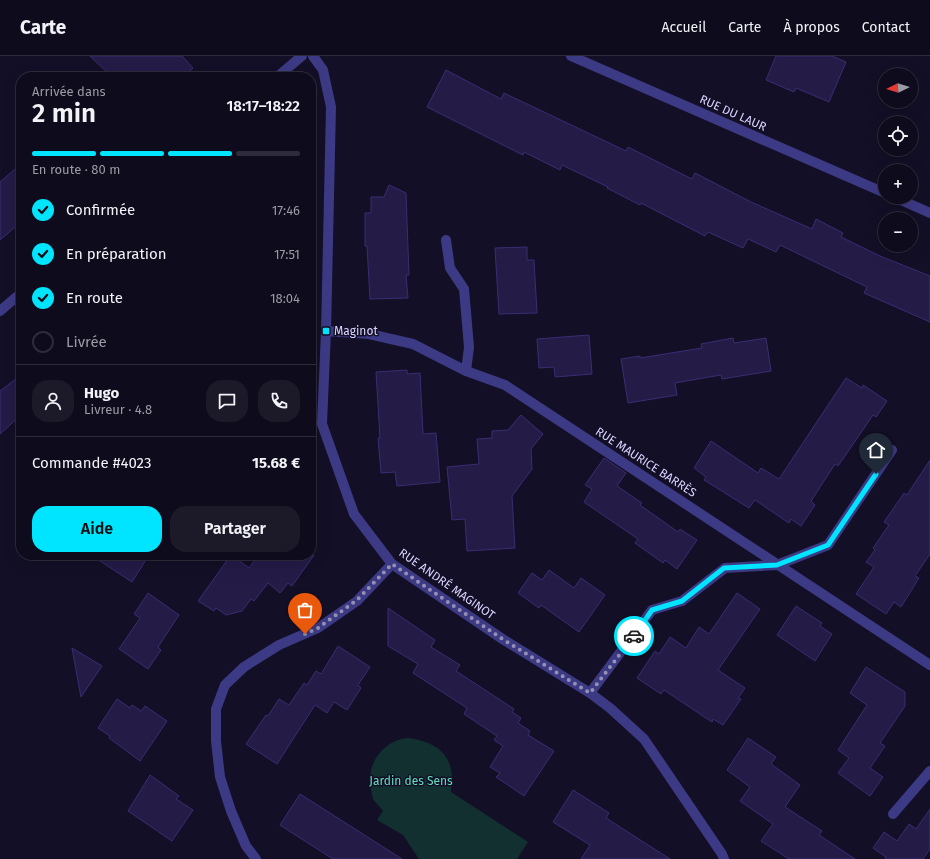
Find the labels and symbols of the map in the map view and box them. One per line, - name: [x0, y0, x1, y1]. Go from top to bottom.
- north arrow: [878, 68, 918, 108]
- street label: RUE DU LAUR: [697, 92, 769, 134]
- place label: Maginot: [334, 324, 378, 338]
- marker: Maginot: [321, 326, 331, 336]
- street label: RUE MAURICE BARRÈS: [593, 423, 700, 500]
- pin: [859, 433, 893, 474]
- street label: RUE ANDRÉ MAGINOT: [396, 545, 499, 623]
- pin: [288, 593, 322, 634]
- courier: [614, 616, 654, 656]
- park label: Jardin des Sens: [369, 774, 453, 788]

